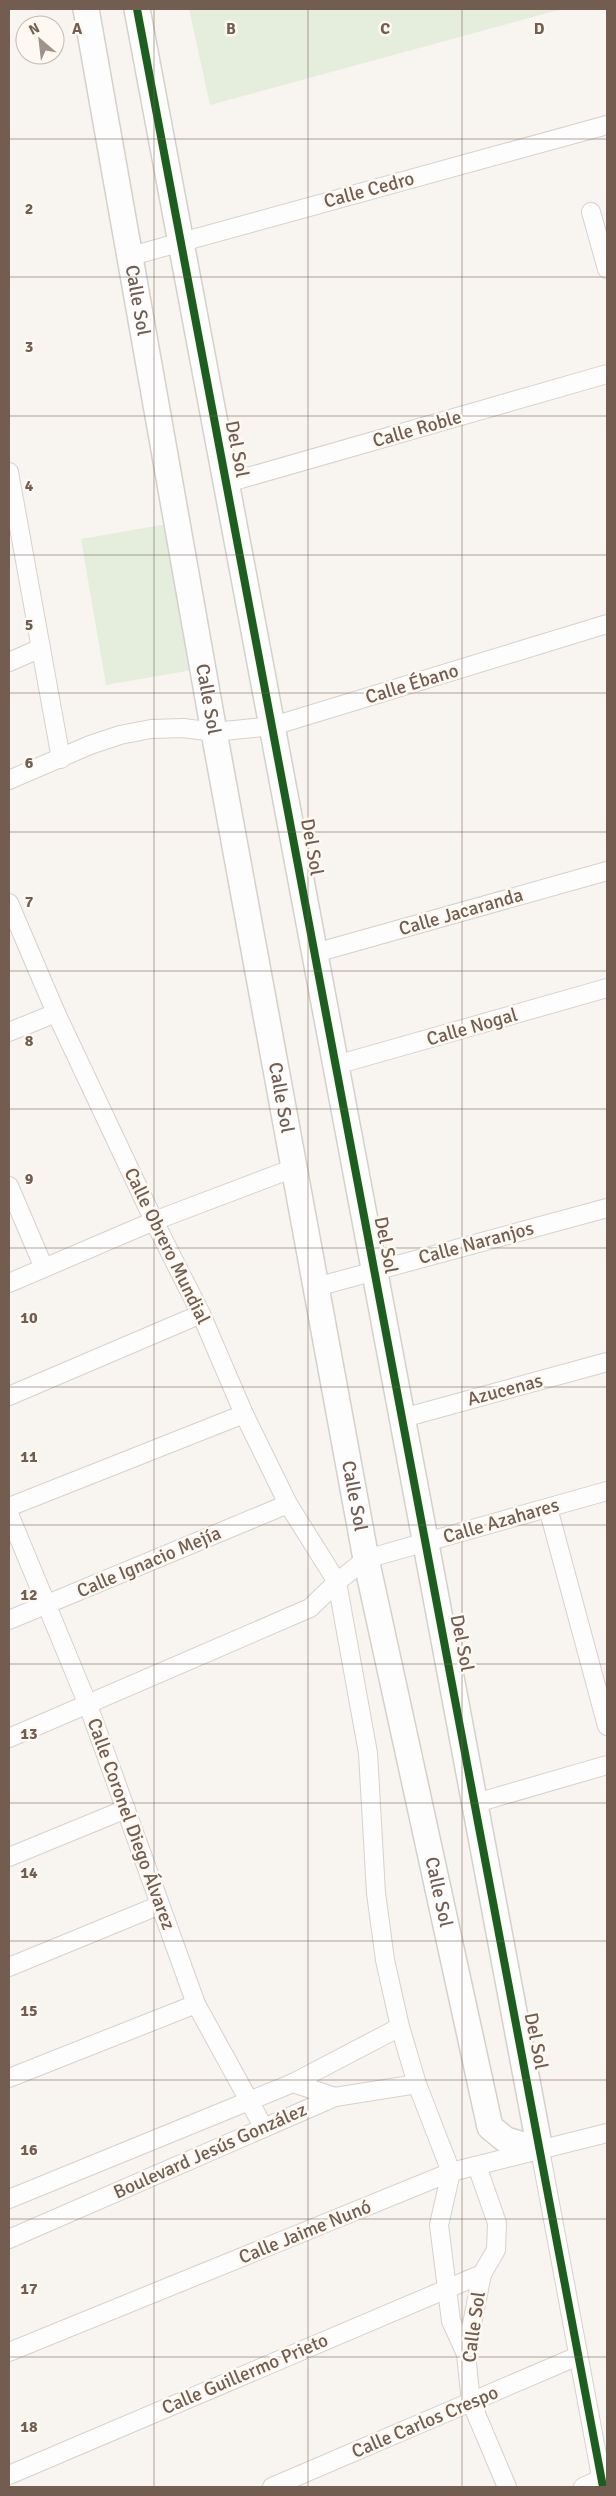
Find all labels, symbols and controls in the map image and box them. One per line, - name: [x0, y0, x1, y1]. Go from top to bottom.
- north arrow: [15, 15, 65, 65]
- text: N: [26, 19, 42, 39]
- text: A: [72, 19, 83, 39]
- text: B: [226, 19, 236, 39]
- text: C: [380, 19, 390, 39]
- text: D: [534, 19, 545, 39]
- street label: Calle Cedro: [321, 166, 417, 214]
- text: 2: [25, 199, 33, 219]
- street label: Calle Sol: [120, 263, 156, 338]
- text: 3: [25, 337, 33, 357]
- street label: Calle Roble: [370, 405, 464, 453]
- street label: Del Sol: [220, 418, 254, 480]
- text: 4: [25, 476, 34, 496]
- text: 5: [25, 615, 33, 635]
- street label: Calle Ébano: [363, 658, 462, 710]
- street label: Calle Sol: [190, 662, 226, 737]
- text: 6: [25, 753, 34, 773]
- street label: Del Sol: [295, 817, 329, 877]
- street label: Calle Jacaranda: [396, 883, 526, 941]
- text: 7: [25, 892, 34, 912]
- street label: Calle Nogal: [424, 1003, 520, 1051]
- text: 8: [25, 1031, 34, 1051]
- street label: Calle Sol: [263, 1060, 299, 1135]
- street label: Calle Obrero Mundial: [119, 1164, 215, 1328]
- text: 9: [25, 1169, 34, 1189]
- street label: Del Sol: [369, 1214, 403, 1276]
- street label: Calle Naranjos: [416, 1216, 536, 1270]
- text: 10: [20, 1308, 38, 1328]
- street label: Azucenas: [465, 1368, 545, 1412]
- text: 11: [20, 1447, 38, 1467]
- street label: Calle Sol: [336, 1459, 373, 1533]
- street label: Calle Azahares: [440, 1493, 562, 1549]
- street label: Calle Ignacio Mejía: [73, 1521, 225, 1603]
- text: 12: [20, 1585, 38, 1605]
- street label: Del Sol: [445, 1612, 479, 1674]
- street label: Calle Coronel Diego Álvarez: [81, 1715, 181, 1933]
- text: 13: [20, 1724, 38, 1744]
- street label: Calle Sol: [419, 1855, 458, 1930]
- text: 14: [20, 1863, 38, 1883]
- text: 15: [20, 2001, 38, 2021]
- street label: Del Sol: [519, 2010, 553, 2072]
- street label: Boulevard Jesús González: [110, 2098, 310, 2204]
- text: 16: [20, 2140, 38, 2160]
- street label: Calle Jaime Nunó: [235, 2194, 375, 2269]
- text: 17: [20, 2279, 38, 2299]
- street label: Calle Sol: [457, 2290, 491, 2364]
- street label: Calle Guillermo Prieto: [158, 2328, 332, 2420]
- street label: Calle Carlos Crespo: [348, 2380, 502, 2464]
- text: 18: [20, 2417, 38, 2437]

